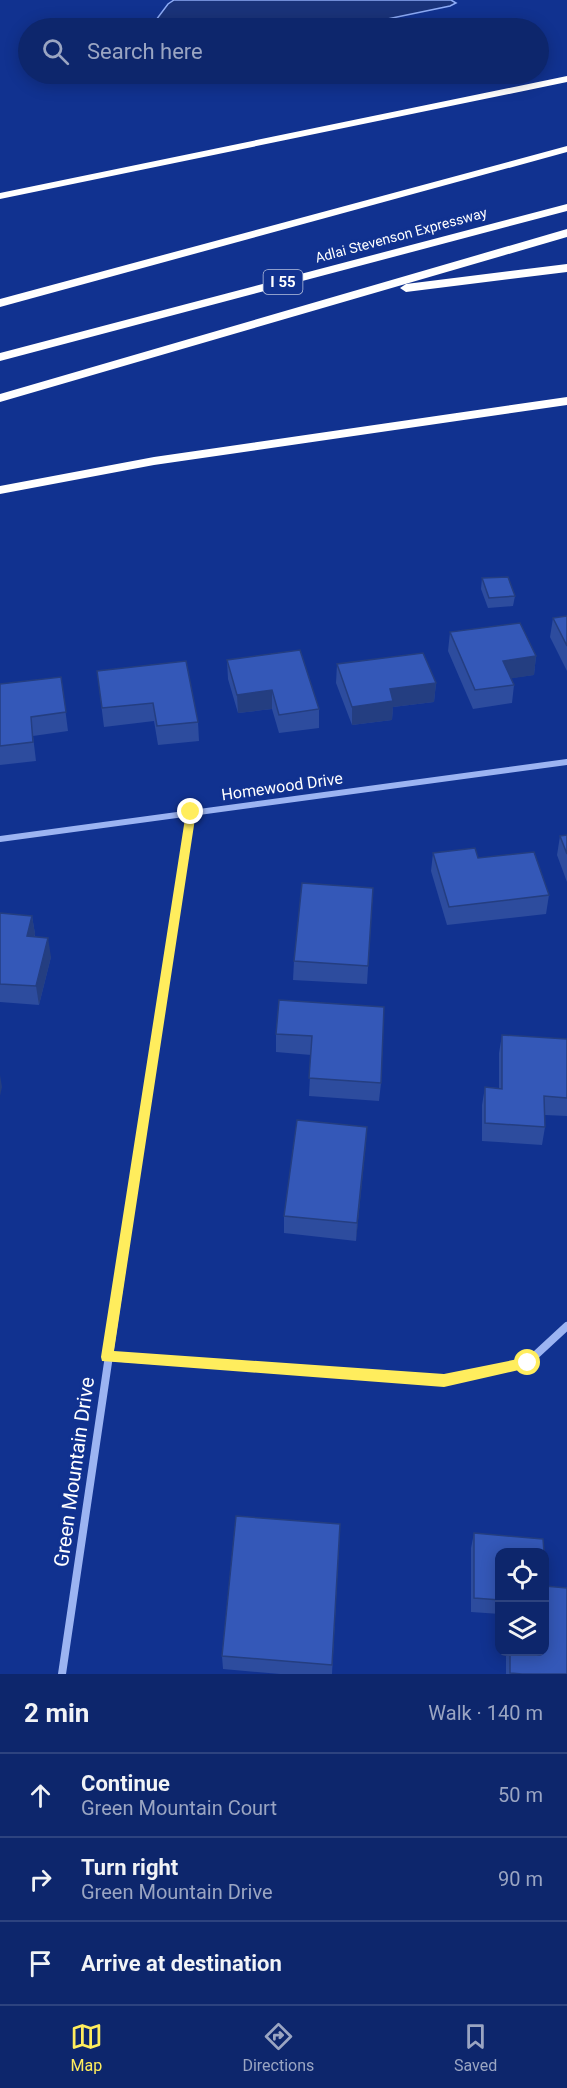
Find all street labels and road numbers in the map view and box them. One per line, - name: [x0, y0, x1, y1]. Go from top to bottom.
- street label: Adlai Stevenson Expressway: [313, 204, 489, 266]
- road number: I 55: [264, 270, 302, 294]
- street label: Homewood Drive: [220, 769, 344, 804]
- street label: Green Mountain Drive: [49, 1375, 99, 1569]

